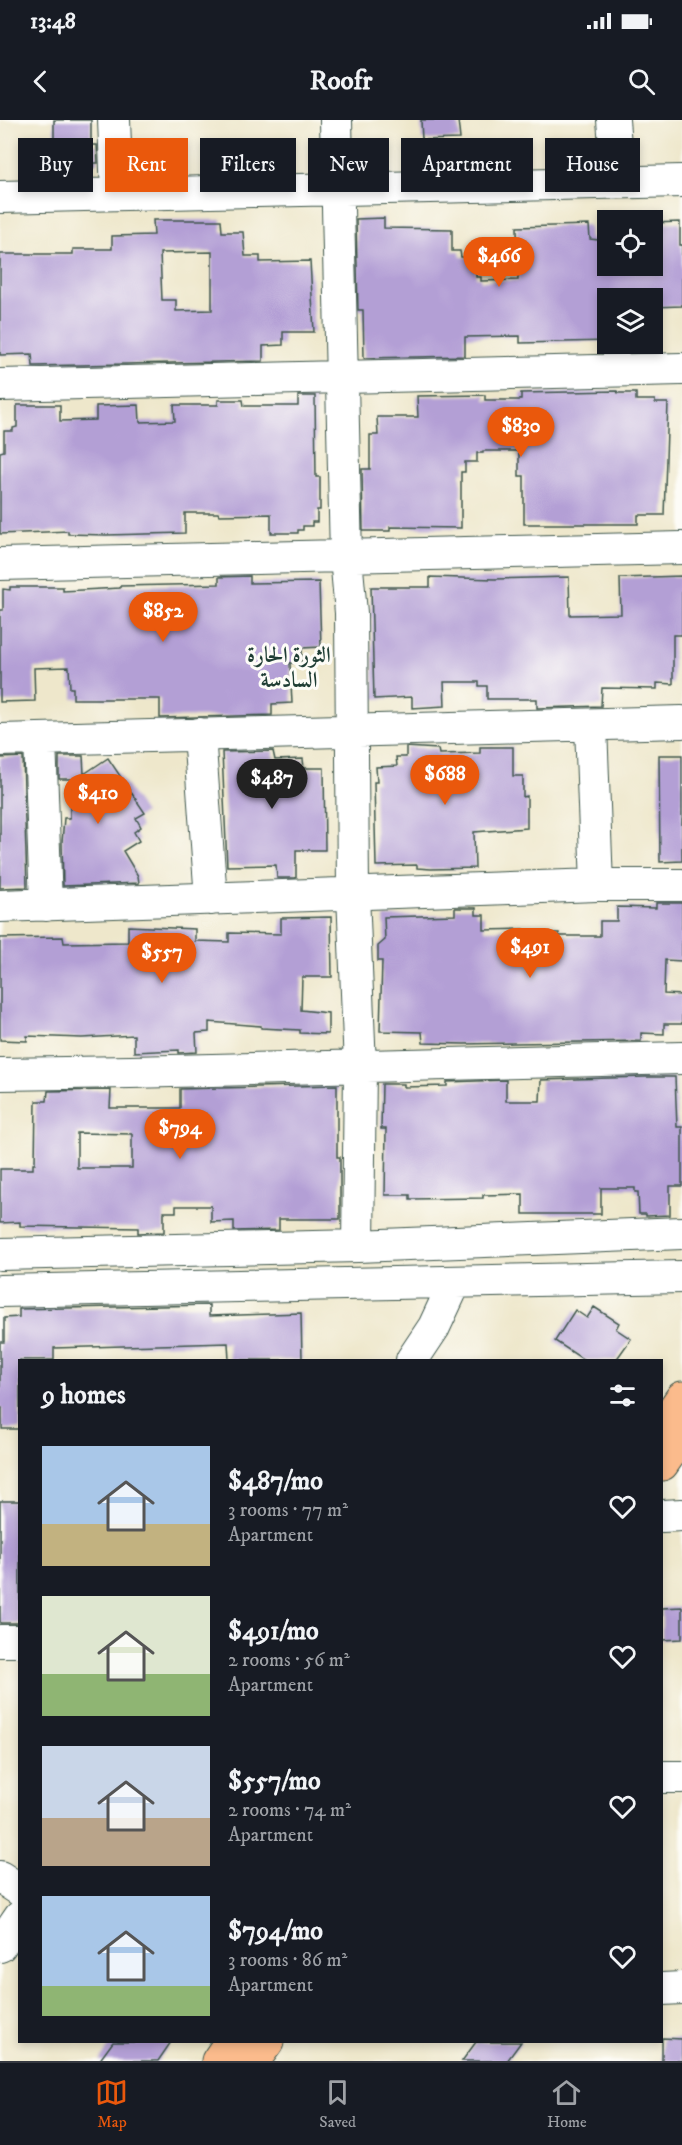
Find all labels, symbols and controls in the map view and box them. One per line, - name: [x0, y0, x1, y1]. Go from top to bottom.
- text: 13:48: [30, 8, 76, 35]
- text: Roofr: [310, 64, 372, 98]
- icon: back: [24, 65, 57, 98]
- icon: search: [625, 65, 658, 98]
- chip: Buy: [18, 138, 93, 192]
- chip: Rent: [105, 138, 188, 192]
- chip: Filters: [200, 138, 296, 192]
- chip: New: [308, 138, 389, 192]
- chip: Apartment: [401, 138, 533, 192]
- chip: House: [545, 138, 640, 192]
- map controls: [597, 210, 663, 354]
- button: locate: [597, 210, 663, 276]
- pin: $466: [463, 237, 535, 288]
- text: $466: [477, 244, 521, 269]
- button: layers: [597, 288, 663, 354]
- pin: $830: [485, 407, 557, 458]
- text: $830: [501, 414, 541, 439]
- pin: $852: [127, 592, 199, 643]
- text: $852: [143, 599, 183, 624]
- district label: الثورة الحارة السادسة: [247, 642, 331, 694]
- pin: $688: [409, 755, 481, 806]
- pin: $487: [236, 759, 308, 810]
- text: $688: [424, 762, 466, 787]
- text: $487: [251, 766, 293, 791]
- pin: $410: [62, 774, 134, 825]
- text: $410: [78, 781, 118, 806]
- pin: $491: [494, 928, 566, 979]
- pin: $557: [126, 933, 198, 984]
- text: $491: [510, 935, 550, 960]
- text: $557: [141, 940, 183, 965]
- pin: $794: [144, 1109, 216, 1160]
- text: $794: [159, 1116, 201, 1141]
- text: 9 homes: [42, 1379, 126, 1412]
- icon: filters: [606, 1379, 639, 1412]
- text: $487/mo: [228, 1465, 323, 1498]
- icon: home: [90, 1470, 162, 1542]
- icon: heart: [606, 1490, 639, 1523]
- text: 3 rooms · 77 m²: [228, 1498, 348, 1523]
- text: Apartment: [228, 1523, 313, 1548]
- text: $491/mo: [228, 1615, 319, 1648]
- icon: home: [90, 1620, 162, 1692]
- icon: heart: [606, 1640, 639, 1673]
- text: 2 rooms · 56 m²: [228, 1648, 350, 1673]
- text: Apartment: [228, 1673, 313, 1698]
- text: $557/mo: [228, 1765, 321, 1798]
- icon: home: [90, 1770, 162, 1842]
- icon: heart: [606, 1790, 639, 1823]
- text: 2 rooms · 74 m²: [228, 1798, 351, 1823]
- text: Apartment: [228, 1823, 313, 1848]
- text: $794/mo: [228, 1915, 323, 1948]
- icon: home: [90, 1920, 162, 1992]
- icon: heart: [606, 1940, 639, 1973]
- text: 3 rooms · 86 m²: [228, 1948, 347, 1973]
- text: Apartment: [228, 1973, 313, 1998]
- tab: Map: [95, 2076, 128, 2132]
- tab: Saved: [319, 2076, 356, 2132]
- tab: Home: [547, 2076, 587, 2132]

